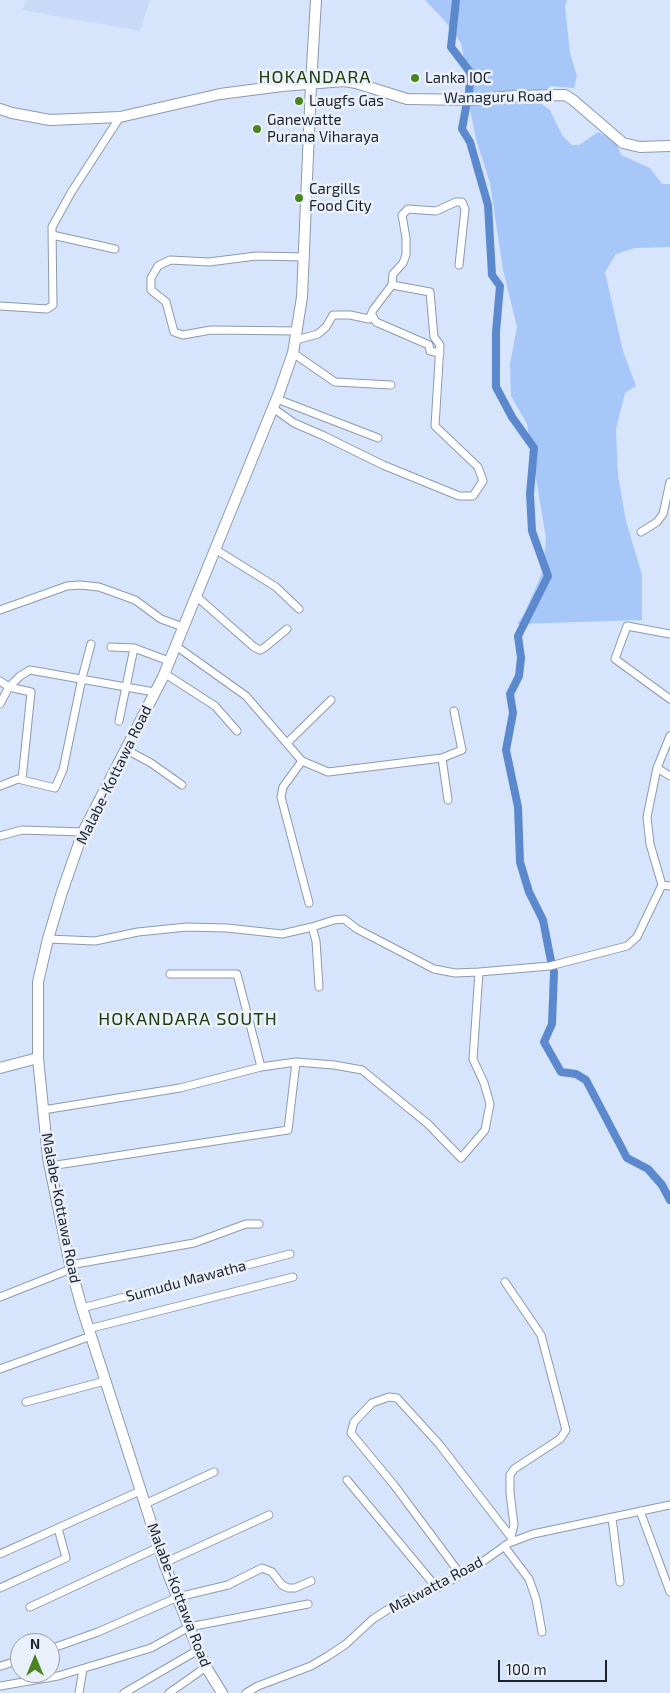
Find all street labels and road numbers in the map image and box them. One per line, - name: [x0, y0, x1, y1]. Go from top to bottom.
- street label: Wanaguru Road: [444, 87, 552, 107]
- street label: Malabe-Kottawa Road: [72, 702, 156, 848]
- street label: Malabe-Kottawa Road: [38, 1131, 84, 1285]
- street label: Sumudu Mawatha: [124, 1256, 248, 1306]
- street label: Malabe-Kottawa Road: [143, 1520, 215, 1670]
- street label: Malwatta Road: [386, 1553, 486, 1617]

